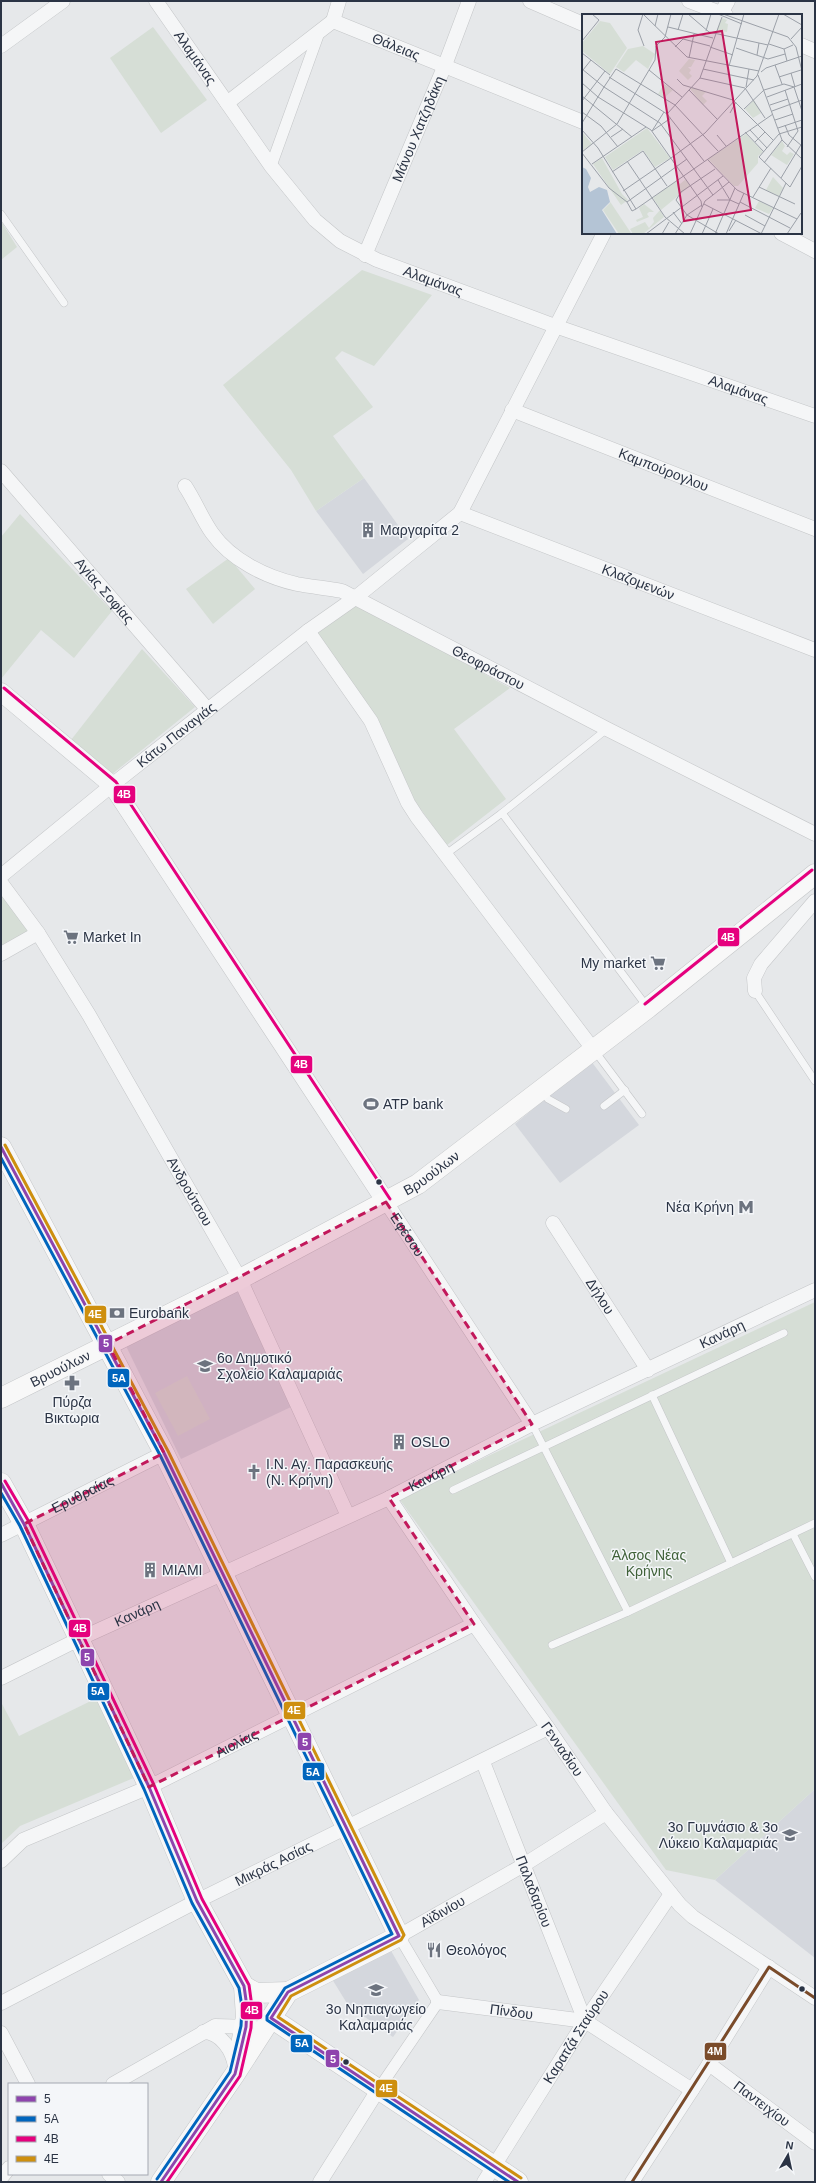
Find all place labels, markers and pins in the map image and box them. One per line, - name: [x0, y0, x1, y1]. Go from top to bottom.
- building icon: Μαργαρίτα 2: [359, 521, 377, 539]
- place label: Μαργαρίτα 2: [380, 522, 459, 538]
- supermarket icon: Market In: [62, 928, 80, 946]
- place label: Market In: [83, 929, 141, 945]
- supermarket icon: My market: [649, 954, 667, 972]
- place label: My market: [581, 955, 646, 971]
- sports icon: ATP bank: [362, 1095, 380, 1113]
- place label: ATP bank: [383, 1096, 444, 1112]
- unlabelled marker: [374, 1177, 384, 1187]
- metro station icon: Νέα Κρήνη: [737, 1198, 755, 1216]
- place label: Νέα Κρήνη: [666, 1199, 734, 1215]
- bank icon: Eurobank: [108, 1304, 126, 1322]
- place label: Eurobank: [129, 1305, 190, 1321]
- place label: 6ο Δημοτικό Σχολείο Καλαμαριάς: [217, 1350, 343, 1382]
- school or university icon: 6ο Δημοτικό Σχολείο Καλαμαριάς: [196, 1357, 214, 1375]
- pharmacy icon: Πύρζα Βικτωρια: [63, 1374, 81, 1392]
- place label: Πύρζα Βικτωρια: [45, 1394, 99, 1426]
- building icon: OSLO: [390, 1433, 408, 1451]
- place label: OSLO: [411, 1434, 450, 1450]
- place label: Ι.Ν. Αγ. Παρασκευής (Ν. Κρήνη): [266, 1456, 393, 1488]
- church icon: Ι.Ν. Αγ. Παρασκευής (Ν. Κρήνη): [245, 1463, 263, 1481]
- building icon: MIAMI: [141, 1561, 159, 1579]
- place label: MIAMI: [162, 1562, 202, 1578]
- place label: 3ο Γυμνάσιο & 3ο Λύκειο Καλαμαριάς: [659, 1819, 778, 1851]
- school or university icon: 3ο Γυμνάσιο & 3ο Λύκειο Καλαμαριάς: [781, 1826, 799, 1844]
- restaurant icon: Θεολόγος: [425, 1941, 443, 1959]
- place label: Θεολόγος: [446, 1942, 507, 1958]
- school or university icon: 3ο Νηπιαγωγείο Καλαμαριάς: [367, 1981, 385, 1999]
- unlabelled marker: [797, 1984, 807, 1994]
- place label: 3ο Νηπιαγωγείο Καλαμαριάς: [326, 2001, 426, 2033]
- unlabelled marker: [341, 2057, 351, 2067]

